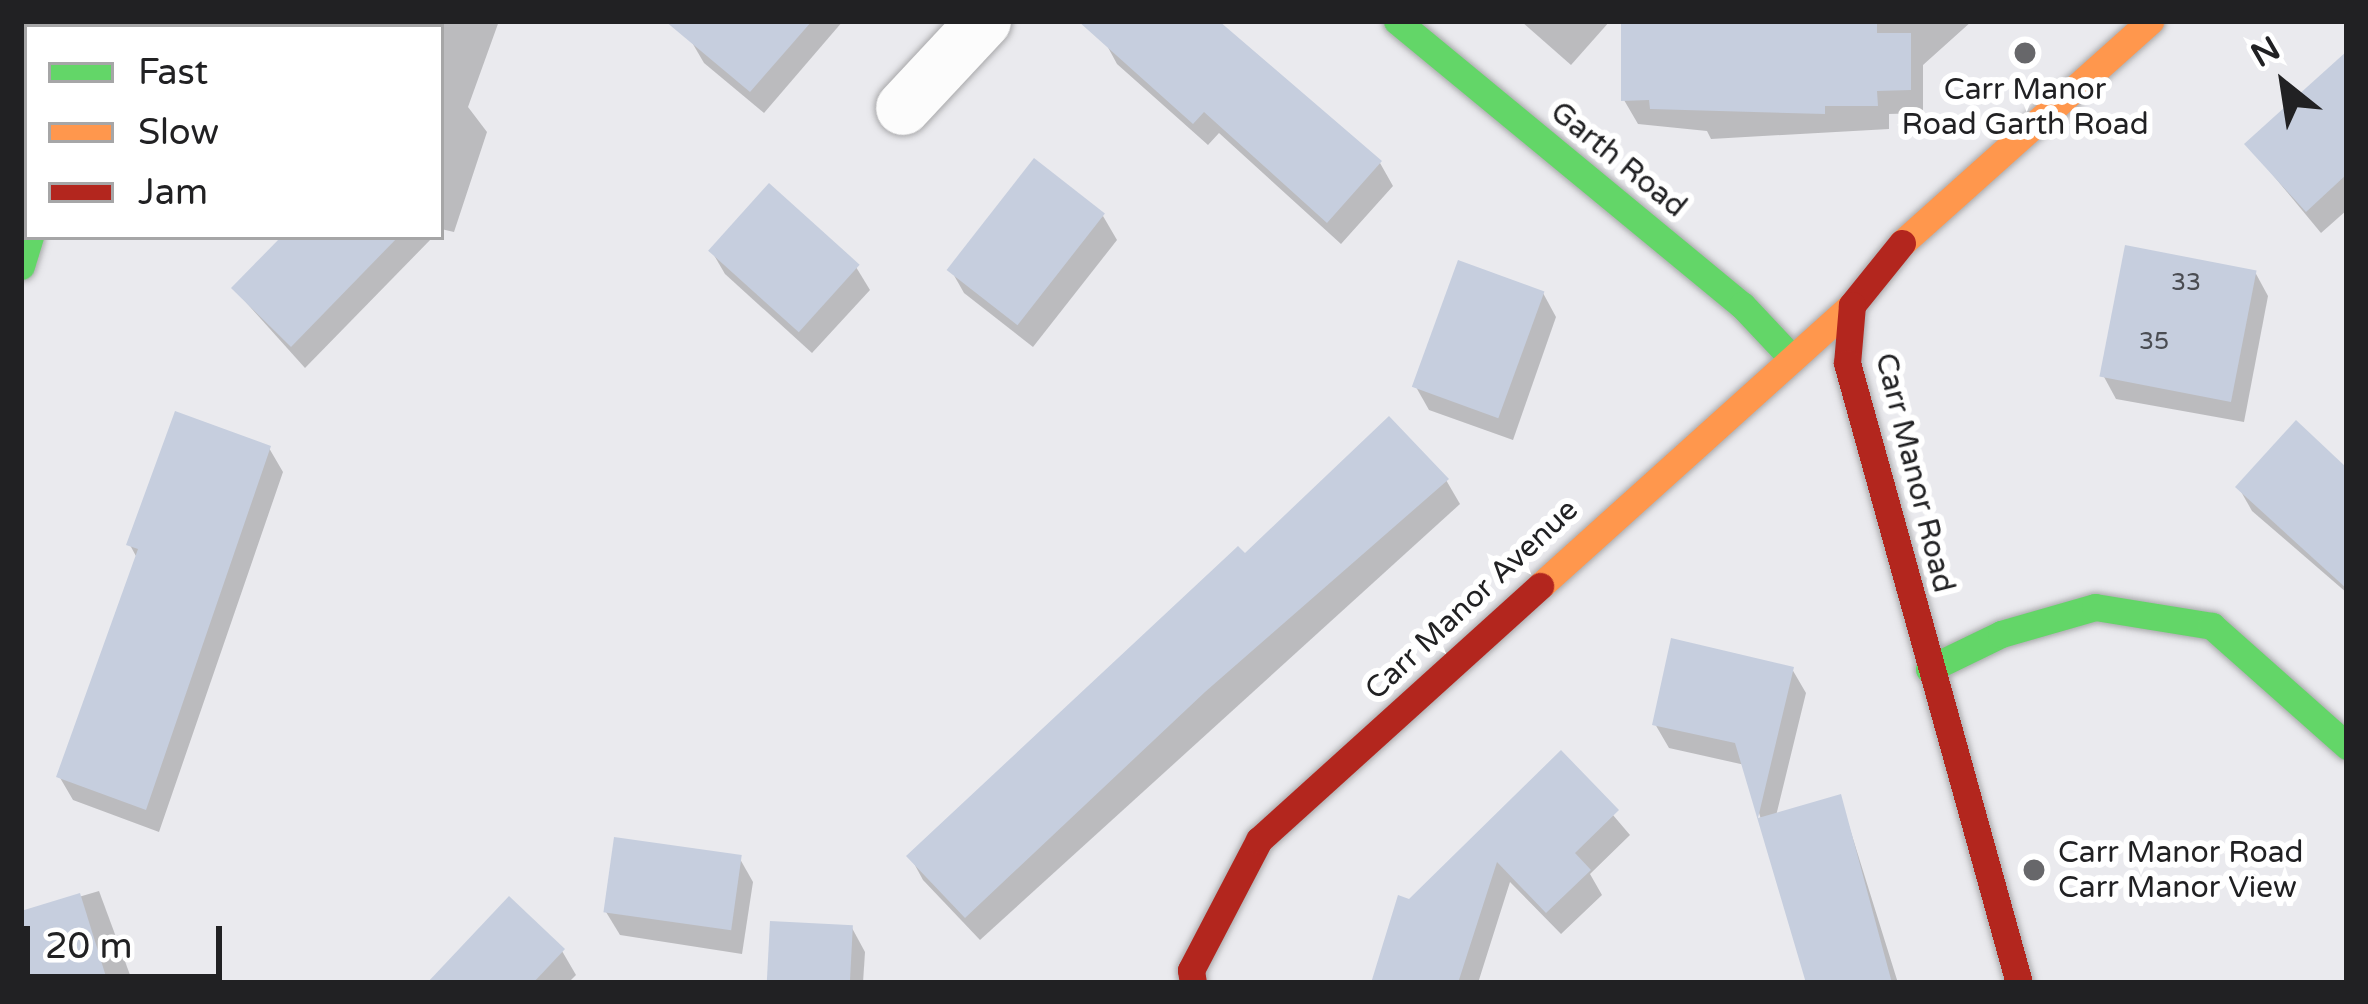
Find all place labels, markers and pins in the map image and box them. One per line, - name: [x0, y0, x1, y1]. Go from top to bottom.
- marker: Carr Manor Road Garth Road: [2012, 40, 2038, 66]
- place label: Carr Manor Road Garth Road: [1901, 72, 2149, 142]
- place label: Carr Manor Road Carr Manor View: [2058, 835, 2304, 906]
- marker: Carr Manor Road Carr Manor View: [2021, 857, 2047, 883]

